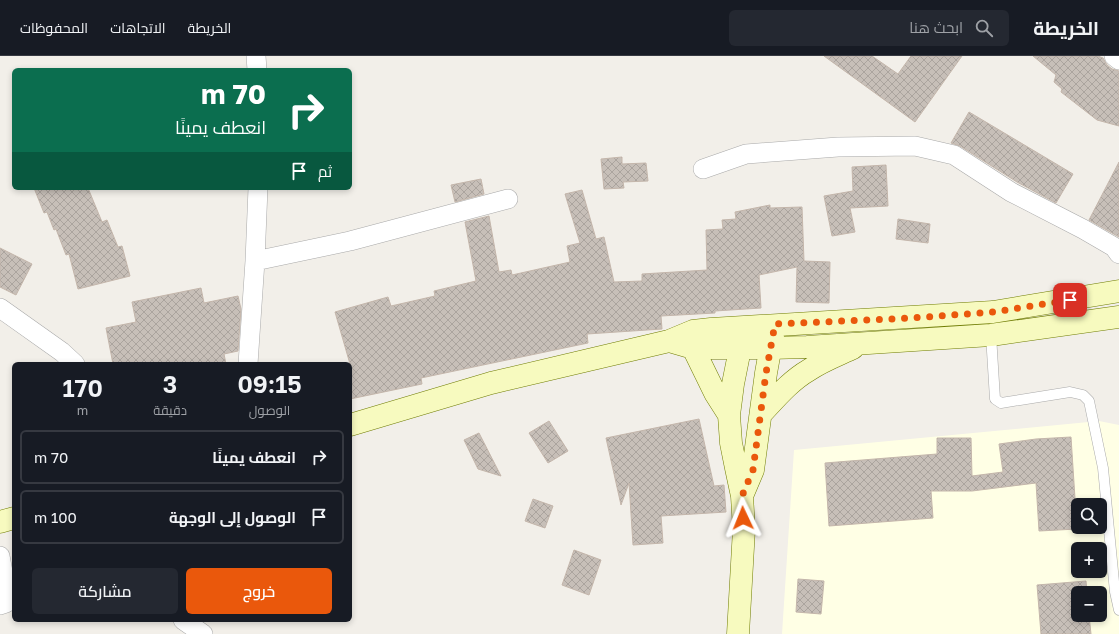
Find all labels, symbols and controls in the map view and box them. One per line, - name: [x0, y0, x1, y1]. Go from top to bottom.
- search box: [729, 10, 1009, 46]
- text: الخريطة: [1033, 16, 1099, 39]
- icon: search: [973, 17, 995, 39]
- text: ابحث هنا: [909, 18, 963, 36]
- text: المحفوظات: [20, 19, 88, 36]
- text: الاتجاهات: [110, 19, 166, 36]
- text: الخريطة: [188, 19, 231, 36]
- text: 70 m: [201, 77, 266, 110]
- icon: right: [280, 84, 332, 136]
- text: انعطف يمينًا: [175, 116, 266, 138]
- icon: arrive: [288, 160, 310, 182]
- text: ثم: [318, 162, 332, 180]
- pin: [1053, 283, 1087, 317]
- icon: arrive: [1059, 289, 1081, 311]
- text: 3: [163, 369, 177, 398]
- text: 09:15: [237, 369, 302, 398]
- text: 170: [62, 373, 103, 402]
- text: m: [77, 402, 88, 418]
- text: دقيقة: [153, 402, 187, 418]
- text: الوصول: [249, 402, 290, 418]
- icon: right: [308, 446, 330, 468]
- text: 70 m: [34, 448, 68, 466]
- text: انعطف يمينًا: [212, 448, 296, 466]
- position arrow: [722, 497, 764, 539]
- map controls: [1071, 498, 1107, 622]
- button: search: [1071, 498, 1107, 534]
- icon: arrive: [308, 506, 330, 528]
- text: 100 m: [34, 508, 77, 526]
- text: الوصول إلى الوجهة: [169, 508, 296, 526]
- button: +: [1071, 542, 1107, 578]
- button: مشاركة: [32, 568, 178, 614]
- button: خروج: [186, 568, 332, 614]
- button: −: [1071, 586, 1107, 622]

